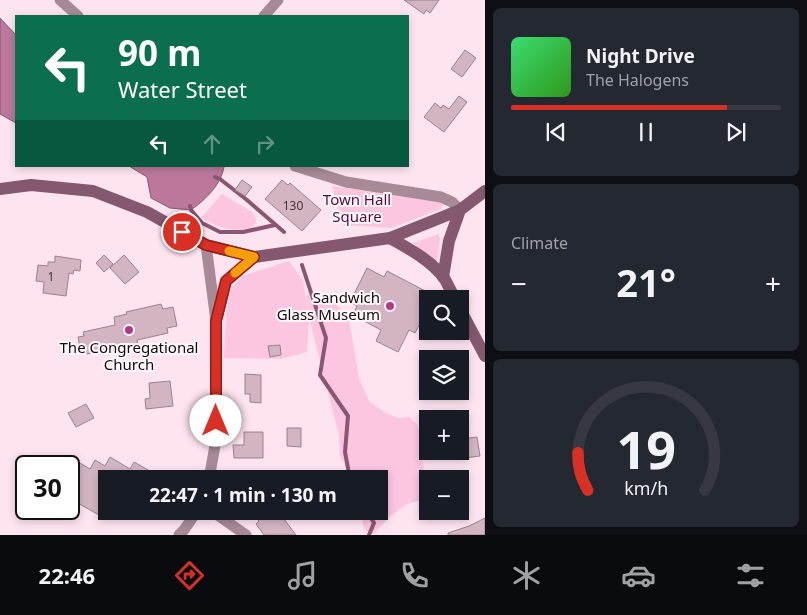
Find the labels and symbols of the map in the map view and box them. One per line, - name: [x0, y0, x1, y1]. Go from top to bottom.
- park label: Town Hall Square: [323, 189, 391, 226]
- house number: 130: [283, 197, 303, 214]
- pin: [161, 211, 203, 253]
- house number: 1: [48, 268, 54, 285]
- place label: Sandwich Glass Museum: [277, 287, 380, 324]
- marker: Sandwich Glass Museum: [384, 300, 396, 312]
- marker: The Congregational Church: [123, 324, 135, 336]
- place label: The Congregational Church: [60, 337, 198, 374]
- position arrow: [189, 394, 241, 446]
- speed limit sign: 30: [15, 455, 80, 520]

